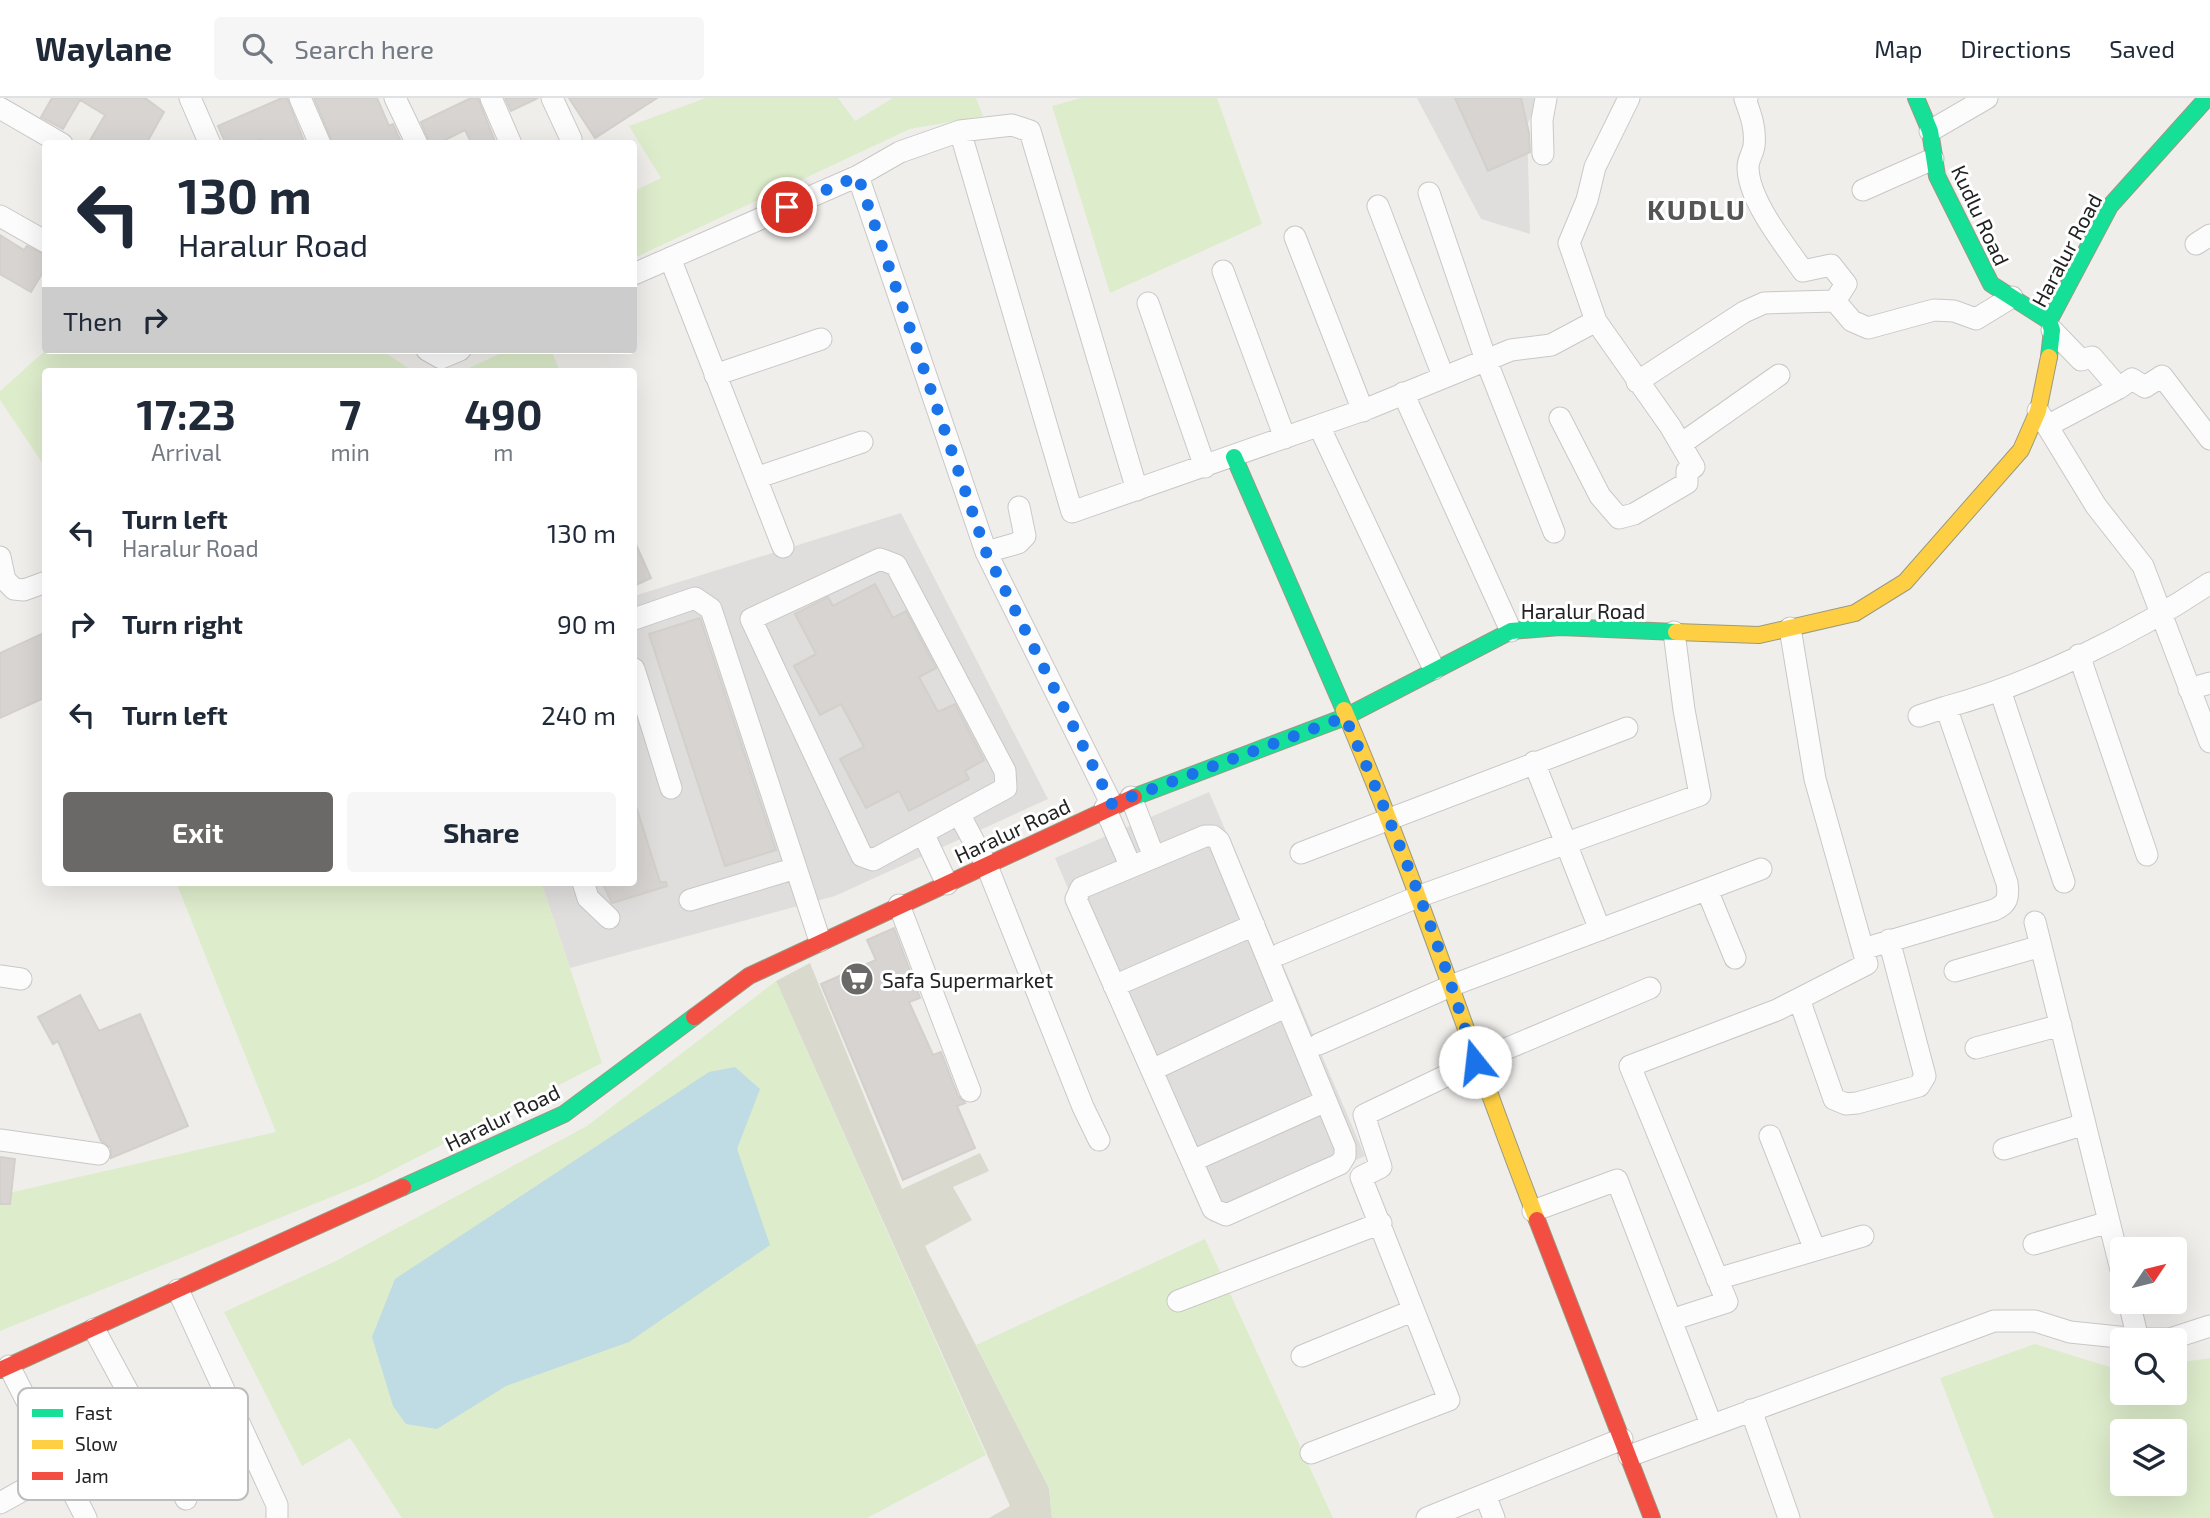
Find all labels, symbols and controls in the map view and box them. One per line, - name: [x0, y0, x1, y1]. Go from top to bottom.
- search box: [214, 17, 704, 80]
- text: Waylane: [35, 28, 172, 68]
- icon: search: [238, 29, 276, 67]
- text: Search here: [294, 33, 434, 64]
- text: Map: [1874, 34, 1922, 63]
- text: Directions: [1960, 34, 2071, 63]
- text: Saved: [2109, 34, 2175, 63]
- street label: Kudlu Road: [1947, 161, 2015, 269]
- text: 130 m: [178, 165, 312, 224]
- icon: left: [63, 168, 154, 259]
- pin: [757, 177, 817, 237]
- icon: arrive: [768, 188, 806, 226]
- street label: Haralur Road: [2026, 189, 2106, 311]
- district label: KUDLU: [1647, 192, 1747, 226]
- text: Haralur Road: [178, 225, 368, 263]
- icon: right: [136, 301, 174, 339]
- text: Then: [63, 305, 122, 336]
- text: 17:23: [137, 388, 236, 438]
- text: 7: [339, 388, 361, 438]
- text: 490: [464, 388, 542, 438]
- text: Arrival: [151, 438, 221, 466]
- text: min: [331, 438, 370, 466]
- text: m: [493, 438, 513, 466]
- text: Turn left: [122, 503, 228, 534]
- icon: left: [63, 514, 101, 552]
- text: 130 m: [547, 517, 616, 548]
- text: Haralur Road: [122, 534, 259, 562]
- street label: Haralur Road: [1521, 598, 1645, 623]
- icon: right: [63, 605, 101, 643]
- text: Turn right: [122, 608, 243, 639]
- text: 90 m: [557, 608, 616, 639]
- icon: left: [63, 696, 101, 734]
- text: Turn left: [122, 699, 228, 730]
- text: 240 m: [541, 699, 616, 730]
- button: Exit: [63, 792, 333, 872]
- button: Share: [347, 792, 616, 872]
- street label: Haralur Road: [950, 792, 1074, 868]
- supermarket icon: Safa Supermarket: [838, 960, 876, 998]
- place label: Safa Supermarket: [882, 967, 1053, 992]
- position arrow: [1438, 1025, 1512, 1099]
- street label: Haralur Road: [440, 1078, 564, 1156]
- north arrow: [2110, 1237, 2188, 1314]
- map controls: [2110, 1237, 2187, 1496]
- button: search: [2110, 1328, 2187, 1405]
- legend: [18, 1388, 248, 1500]
- text: Fast: [75, 1401, 112, 1424]
- button: layers: [2110, 1419, 2187, 1496]
- text: Slow: [75, 1432, 118, 1455]
- text: Jam: [75, 1464, 109, 1487]

